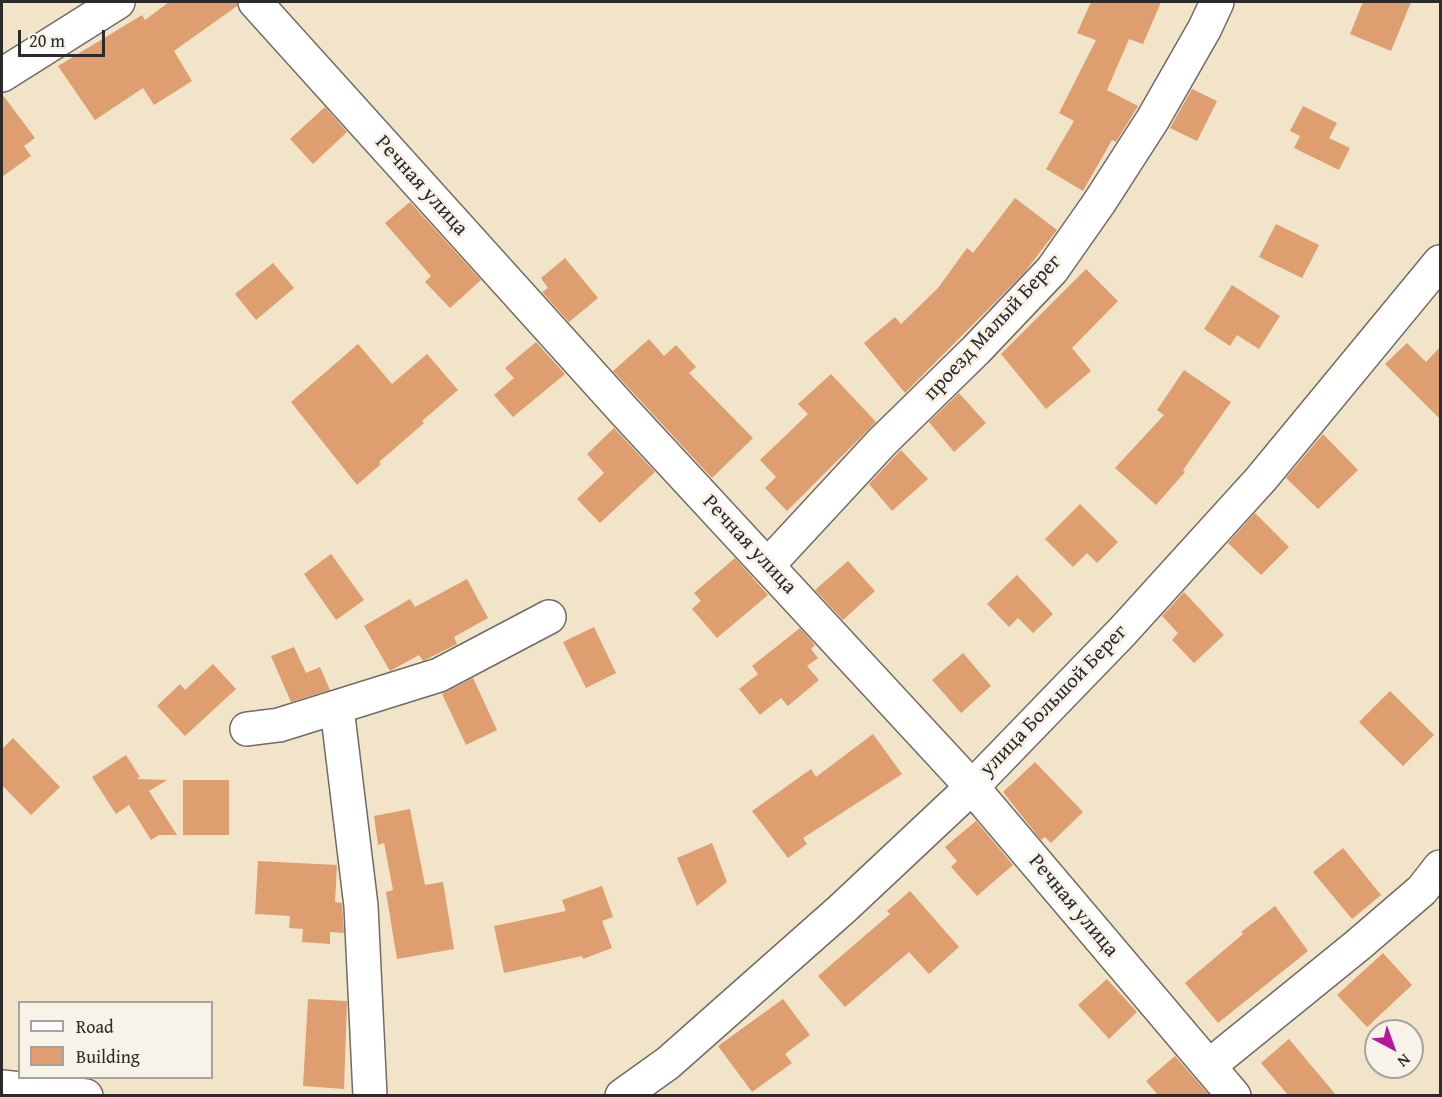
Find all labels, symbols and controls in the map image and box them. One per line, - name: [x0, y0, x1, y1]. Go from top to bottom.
- scale bar: [21, 18, 108, 56]
- text: 20 m: [29, 27, 65, 54]
- street label: Речная улица: [369, 131, 473, 241]
- street label: проезд Малый Берег: [919, 250, 1067, 406]
- street label: Речная улица: [697, 490, 801, 600]
- street label: улица Большой Берег: [975, 620, 1133, 782]
- street label: Речная улица: [1023, 849, 1123, 963]
- legend: [18, 1001, 213, 1079]
- text: Road: [76, 1013, 114, 1040]
- north arrow: [1364, 1019, 1424, 1079]
- text: Building: [76, 1043, 140, 1070]
- text: N: [1393, 1049, 1416, 1074]

